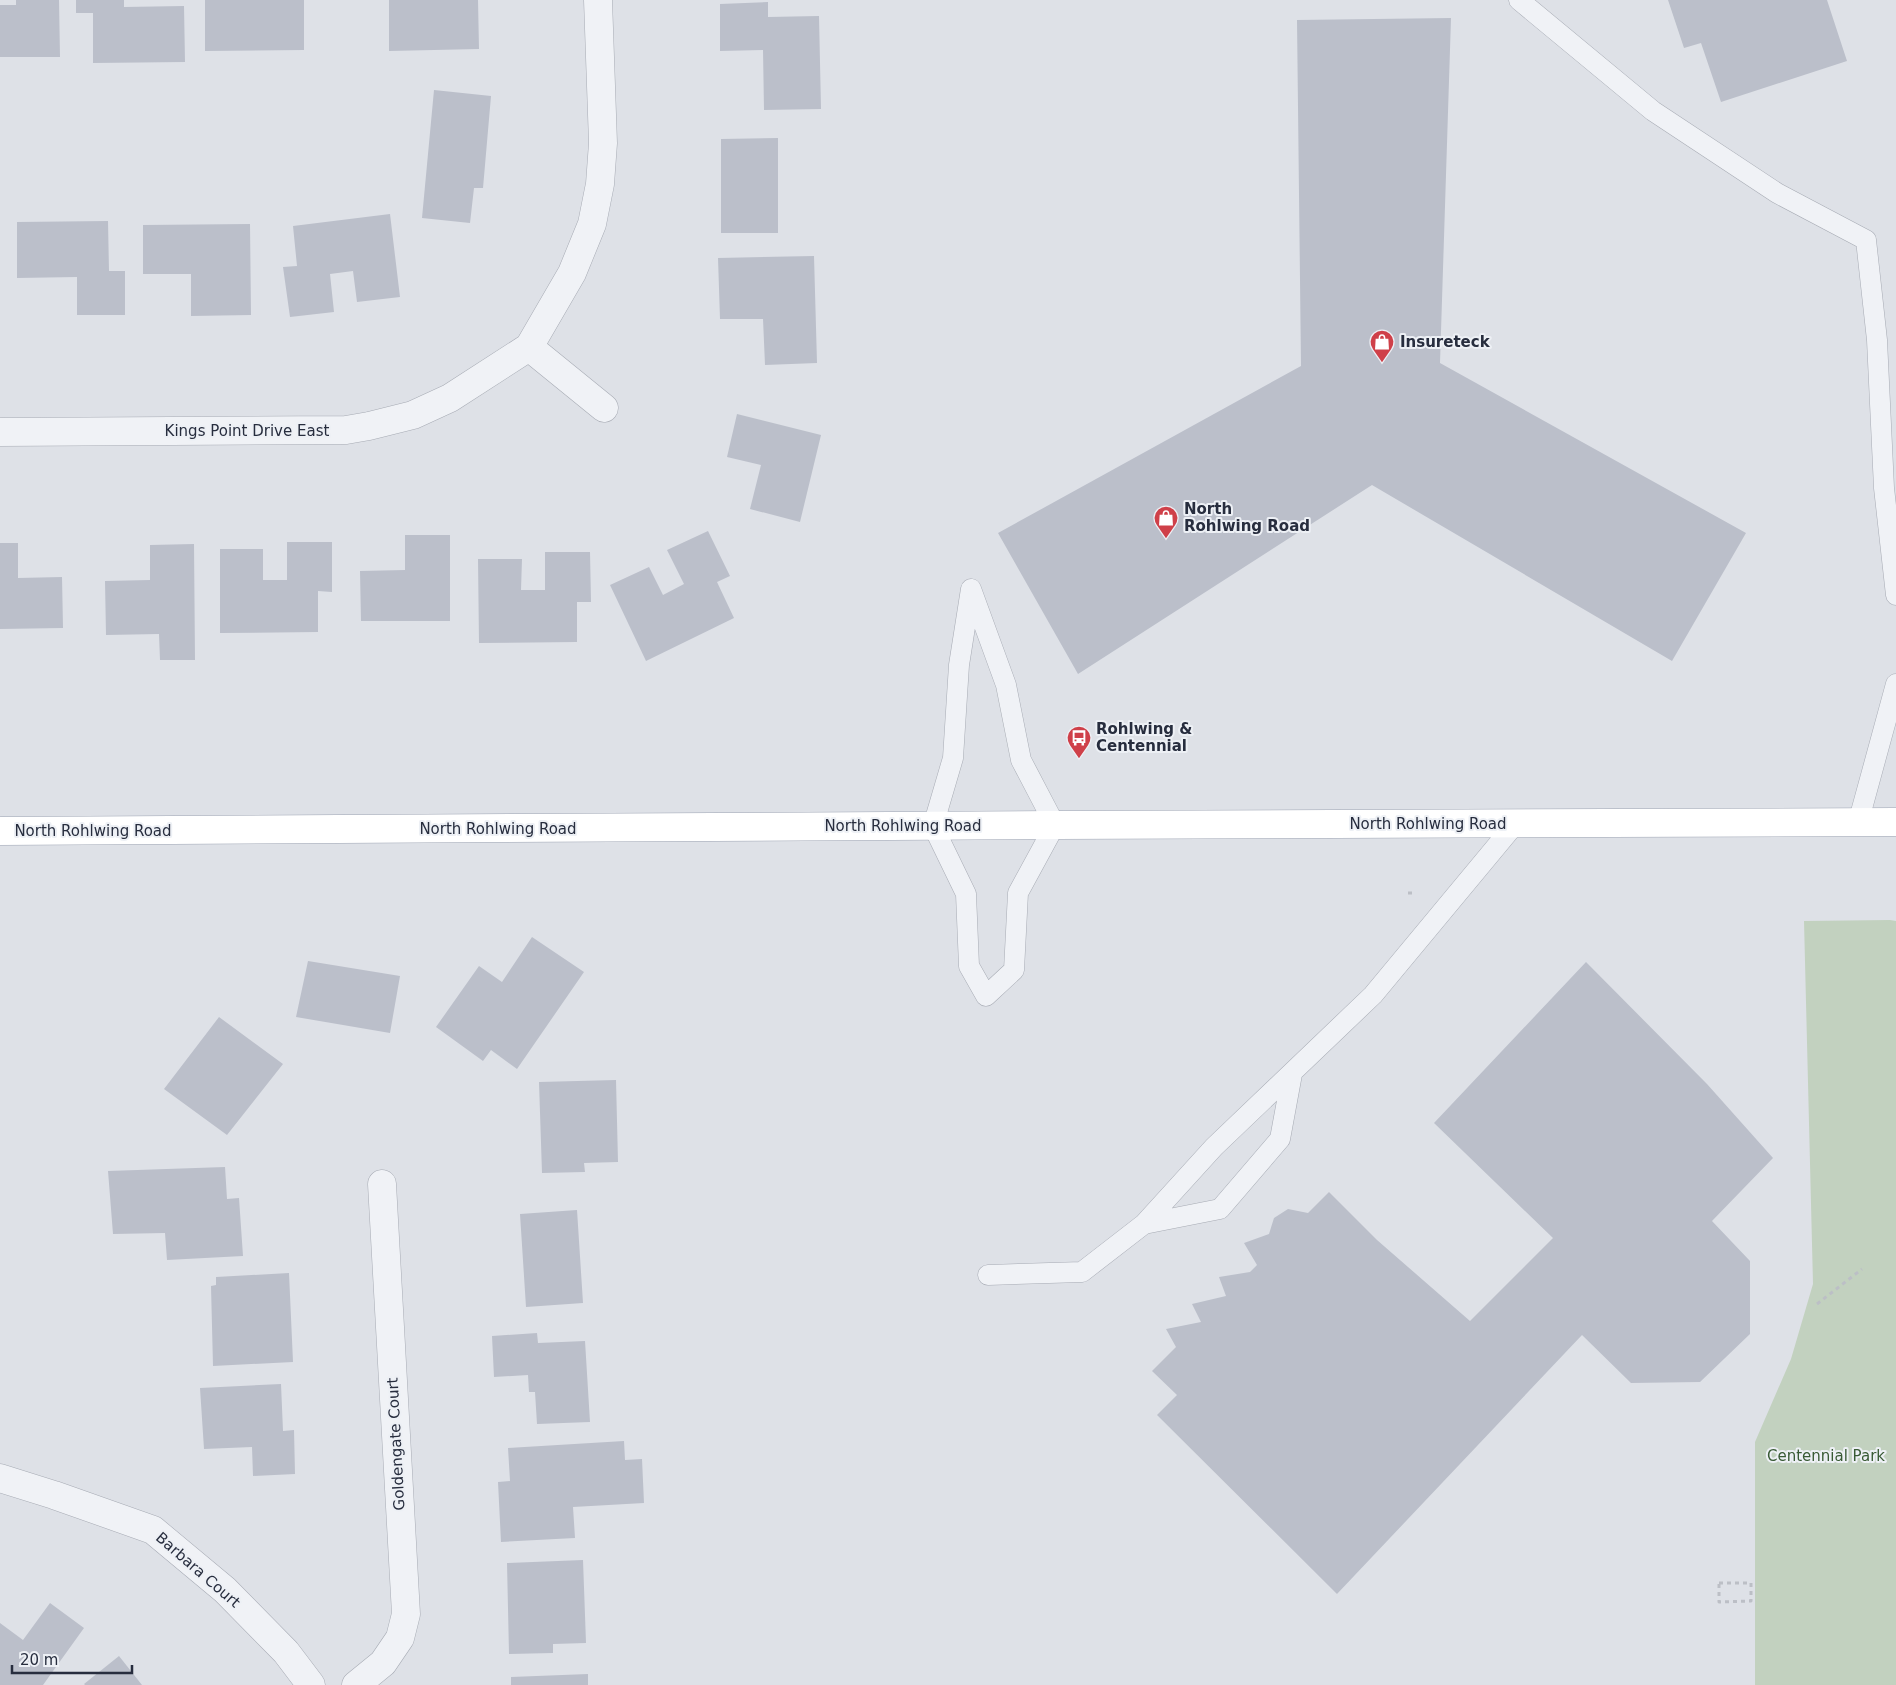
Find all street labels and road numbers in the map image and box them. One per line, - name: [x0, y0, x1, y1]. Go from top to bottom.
- street label: Kings Point Drive East: [165, 422, 329, 440]
- street label: North Rohlwing Road: [1349, 815, 1507, 833]
- street label: North Rohlwing Road: [824, 817, 982, 835]
- street label: North Rohlwing Road: [419, 820, 577, 838]
- street label: North Rohlwing Road: [14, 822, 172, 840]
- street label: Goldengate Court: [384, 1377, 408, 1511]
- street label: Barbara Court: [152, 1529, 244, 1612]

